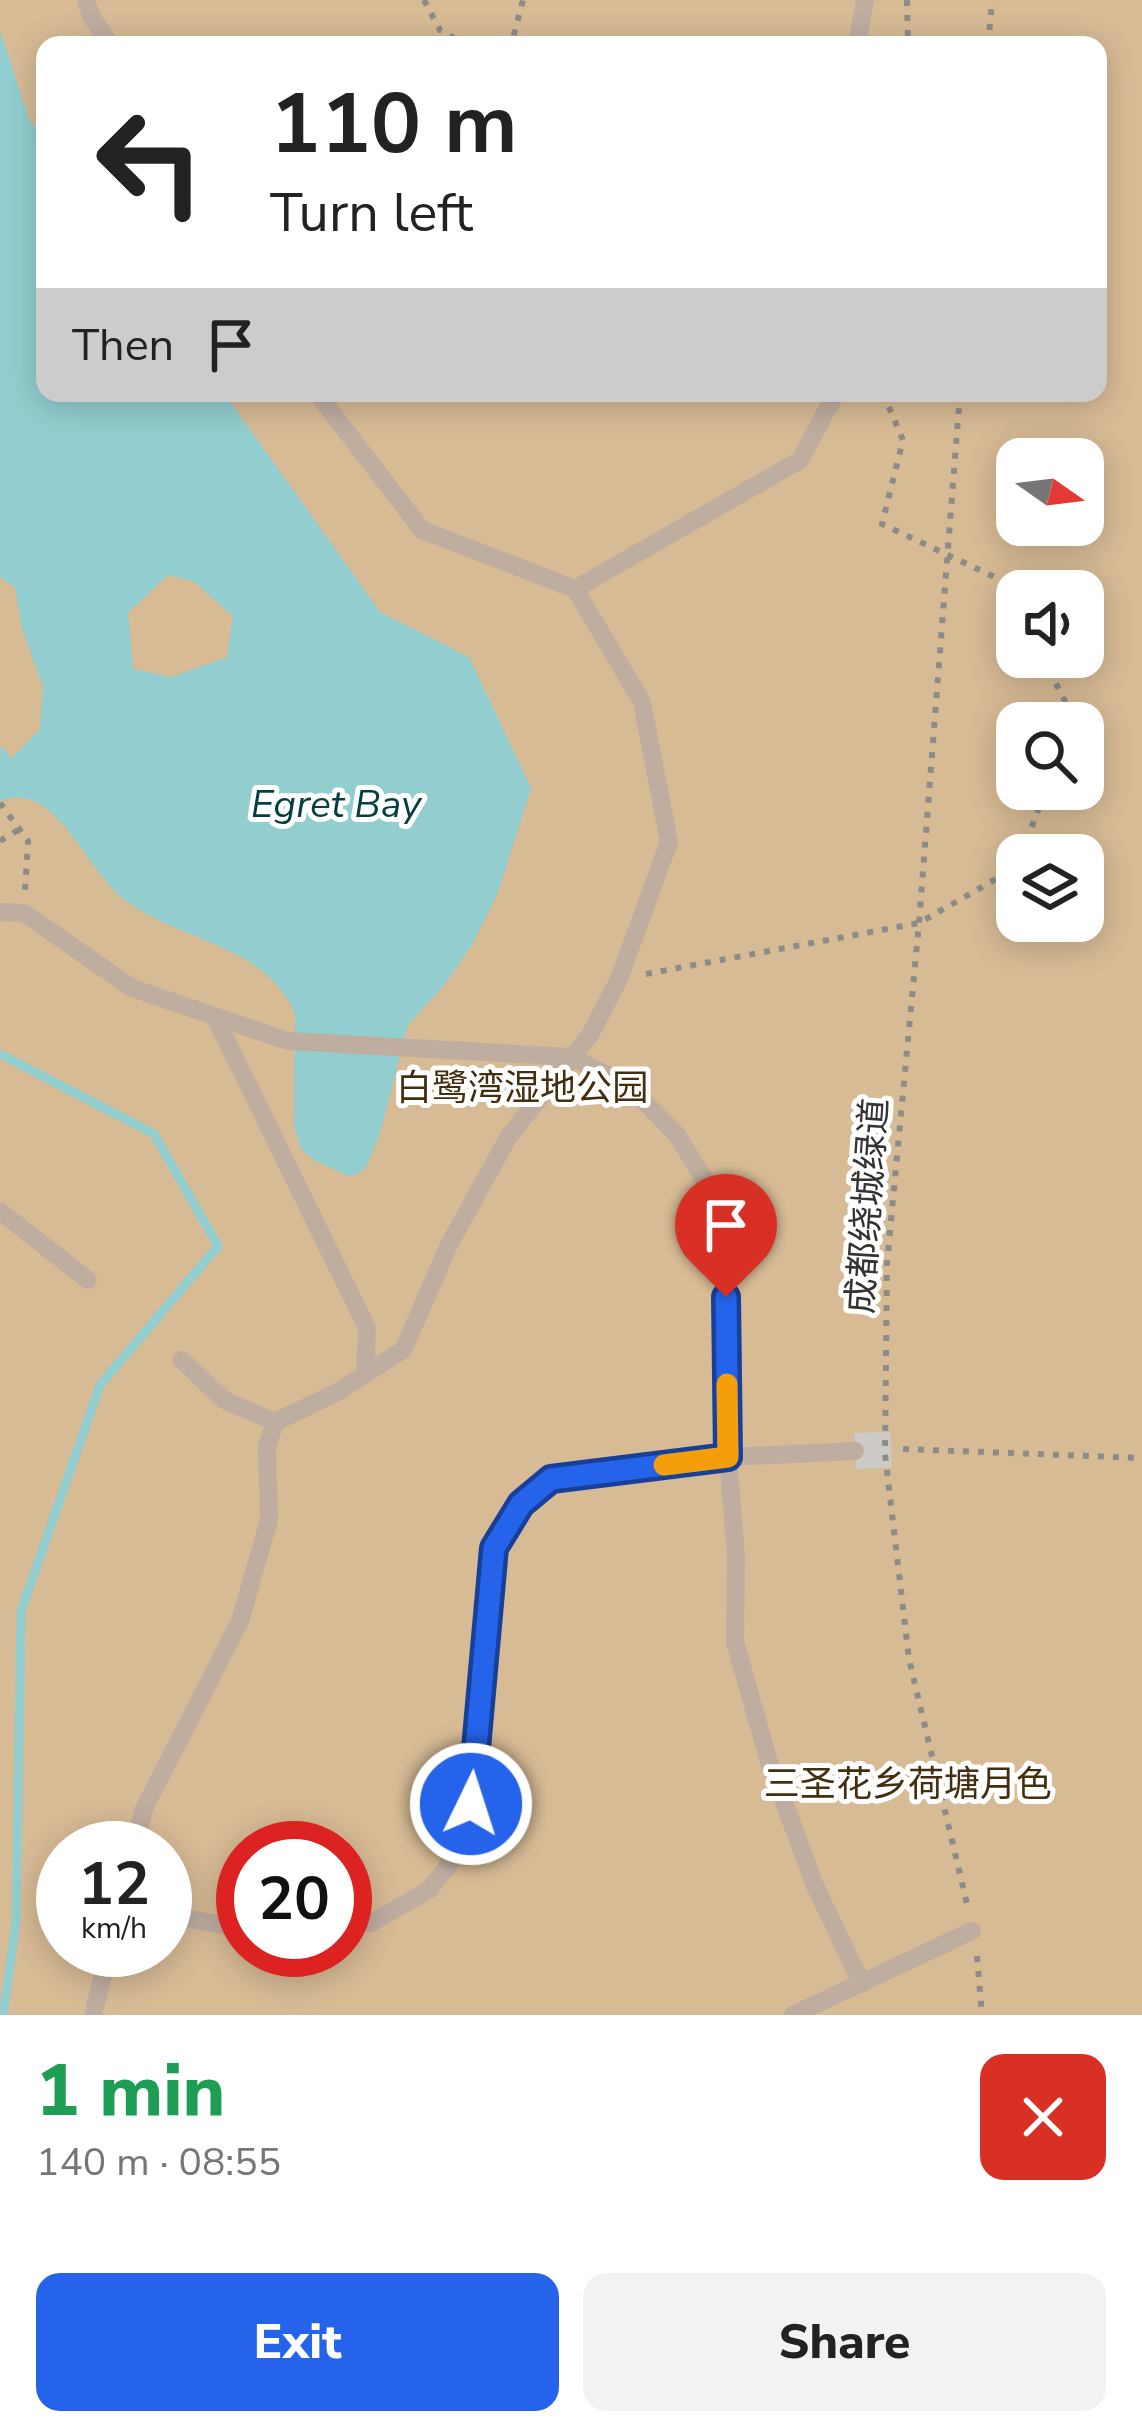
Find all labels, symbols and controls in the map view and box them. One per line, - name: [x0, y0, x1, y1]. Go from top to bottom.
- text: 110 m: [270, 67, 518, 182]
- icon: left: [72, 84, 228, 240]
- text: Turn left: [270, 176, 473, 250]
- icon: arrive: [198, 312, 264, 378]
- text: Then: [72, 315, 174, 376]
- north arrow: [996, 438, 1104, 546]
- map controls: [996, 438, 1104, 942]
- button: sound: [996, 570, 1104, 678]
- button: search: [996, 702, 1104, 810]
- water label: Egret Bay: [251, 778, 423, 831]
- button: layers: [996, 834, 1104, 942]
- park label: 白鹭湾湿地公园: [396, 1064, 648, 1113]
- street label: 成都绕城绿道: [836, 1097, 900, 1315]
- pin: [675, 1174, 777, 1297]
- icon: arrive: [693, 1192, 759, 1258]
- position arrow: [408, 1741, 534, 1867]
- park label: 三圣花乡荷塘月色: [764, 1760, 1052, 1809]
- speed limit sign: 20: [216, 1821, 372, 1977]
- text: 12: [78, 1843, 150, 1925]
- text: km/h: [81, 1908, 147, 1949]
- text: 1 min: [36, 2042, 225, 2140]
- button: close: [980, 2054, 1106, 2180]
- text: 140 m · 08:55: [36, 2136, 281, 2189]
- button: Exit: [36, 2273, 559, 2411]
- button: Share: [583, 2273, 1106, 2411]

